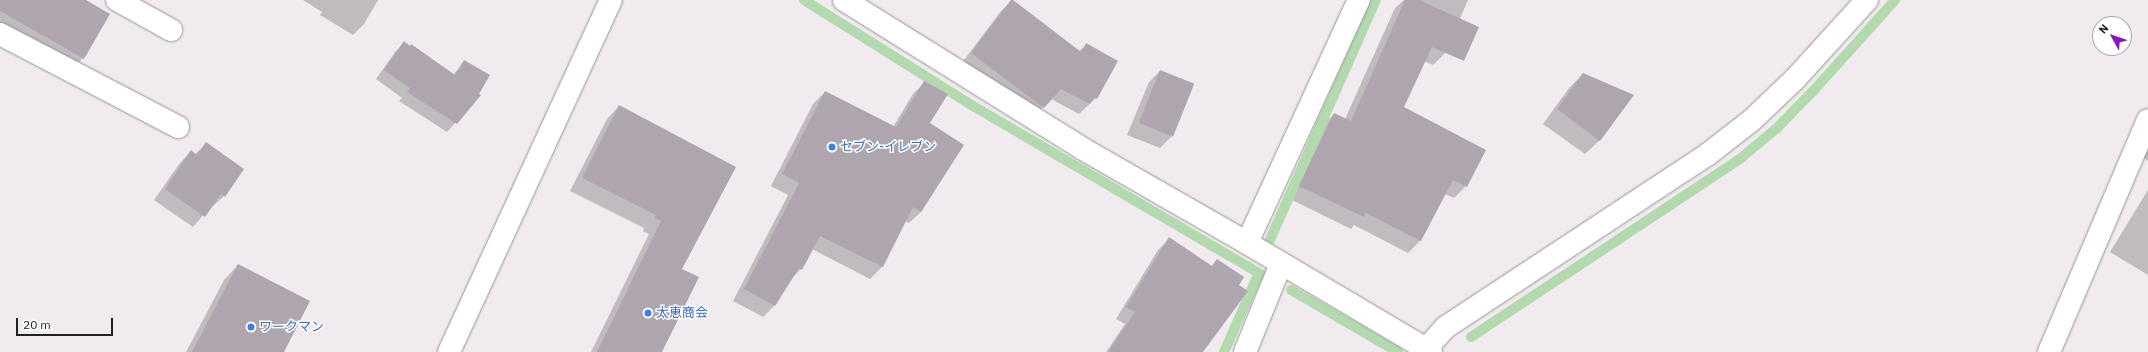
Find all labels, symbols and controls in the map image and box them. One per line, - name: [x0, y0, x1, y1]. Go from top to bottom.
- north arrow: [2092, 16, 2132, 56]
- text: N: [2096, 21, 2111, 36]
- place label: セブン-イレブン: [840, 139, 936, 155]
- marker: セブン-イレブン: [827, 142, 837, 152]
- place label: 太恵商会: [656, 305, 708, 321]
- marker: 太恵商会: [643, 308, 653, 318]
- scale bar: [18, 310, 115, 336]
- text: 20 m: [23, 317, 51, 332]
- place label: ワークマン: [259, 319, 324, 335]
- marker: ワークマン: [246, 322, 256, 332]

